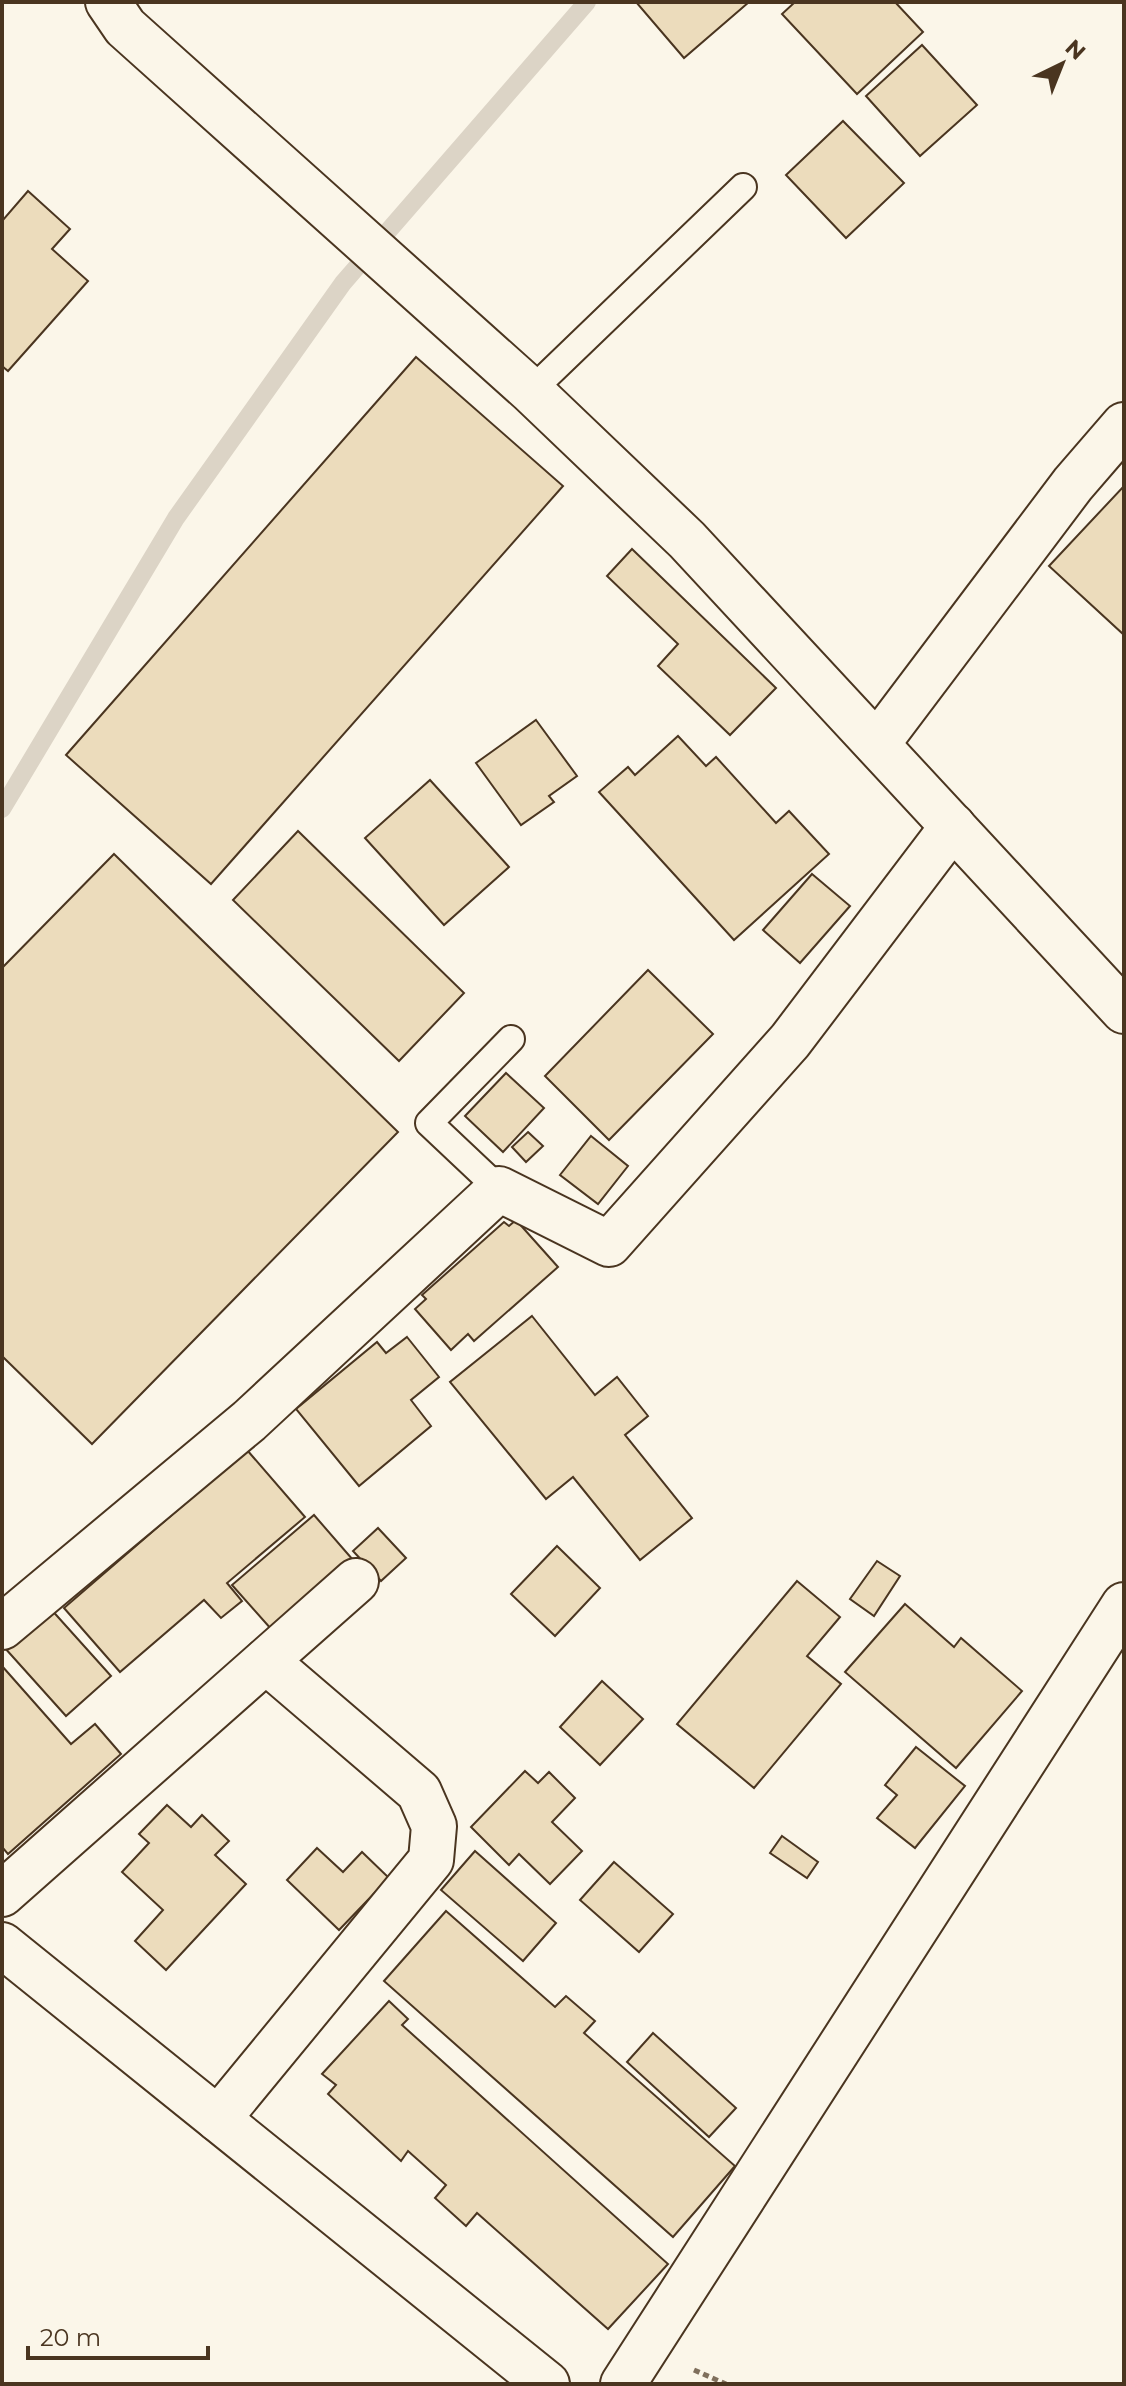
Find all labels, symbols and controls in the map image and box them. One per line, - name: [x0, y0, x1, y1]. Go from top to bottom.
- north arrow: [1022, 24, 1102, 104]
- text: N: [1060, 34, 1091, 66]
- scale bar: [28, 2310, 208, 2360]
- text: 20 m: [40, 2323, 101, 2352]

